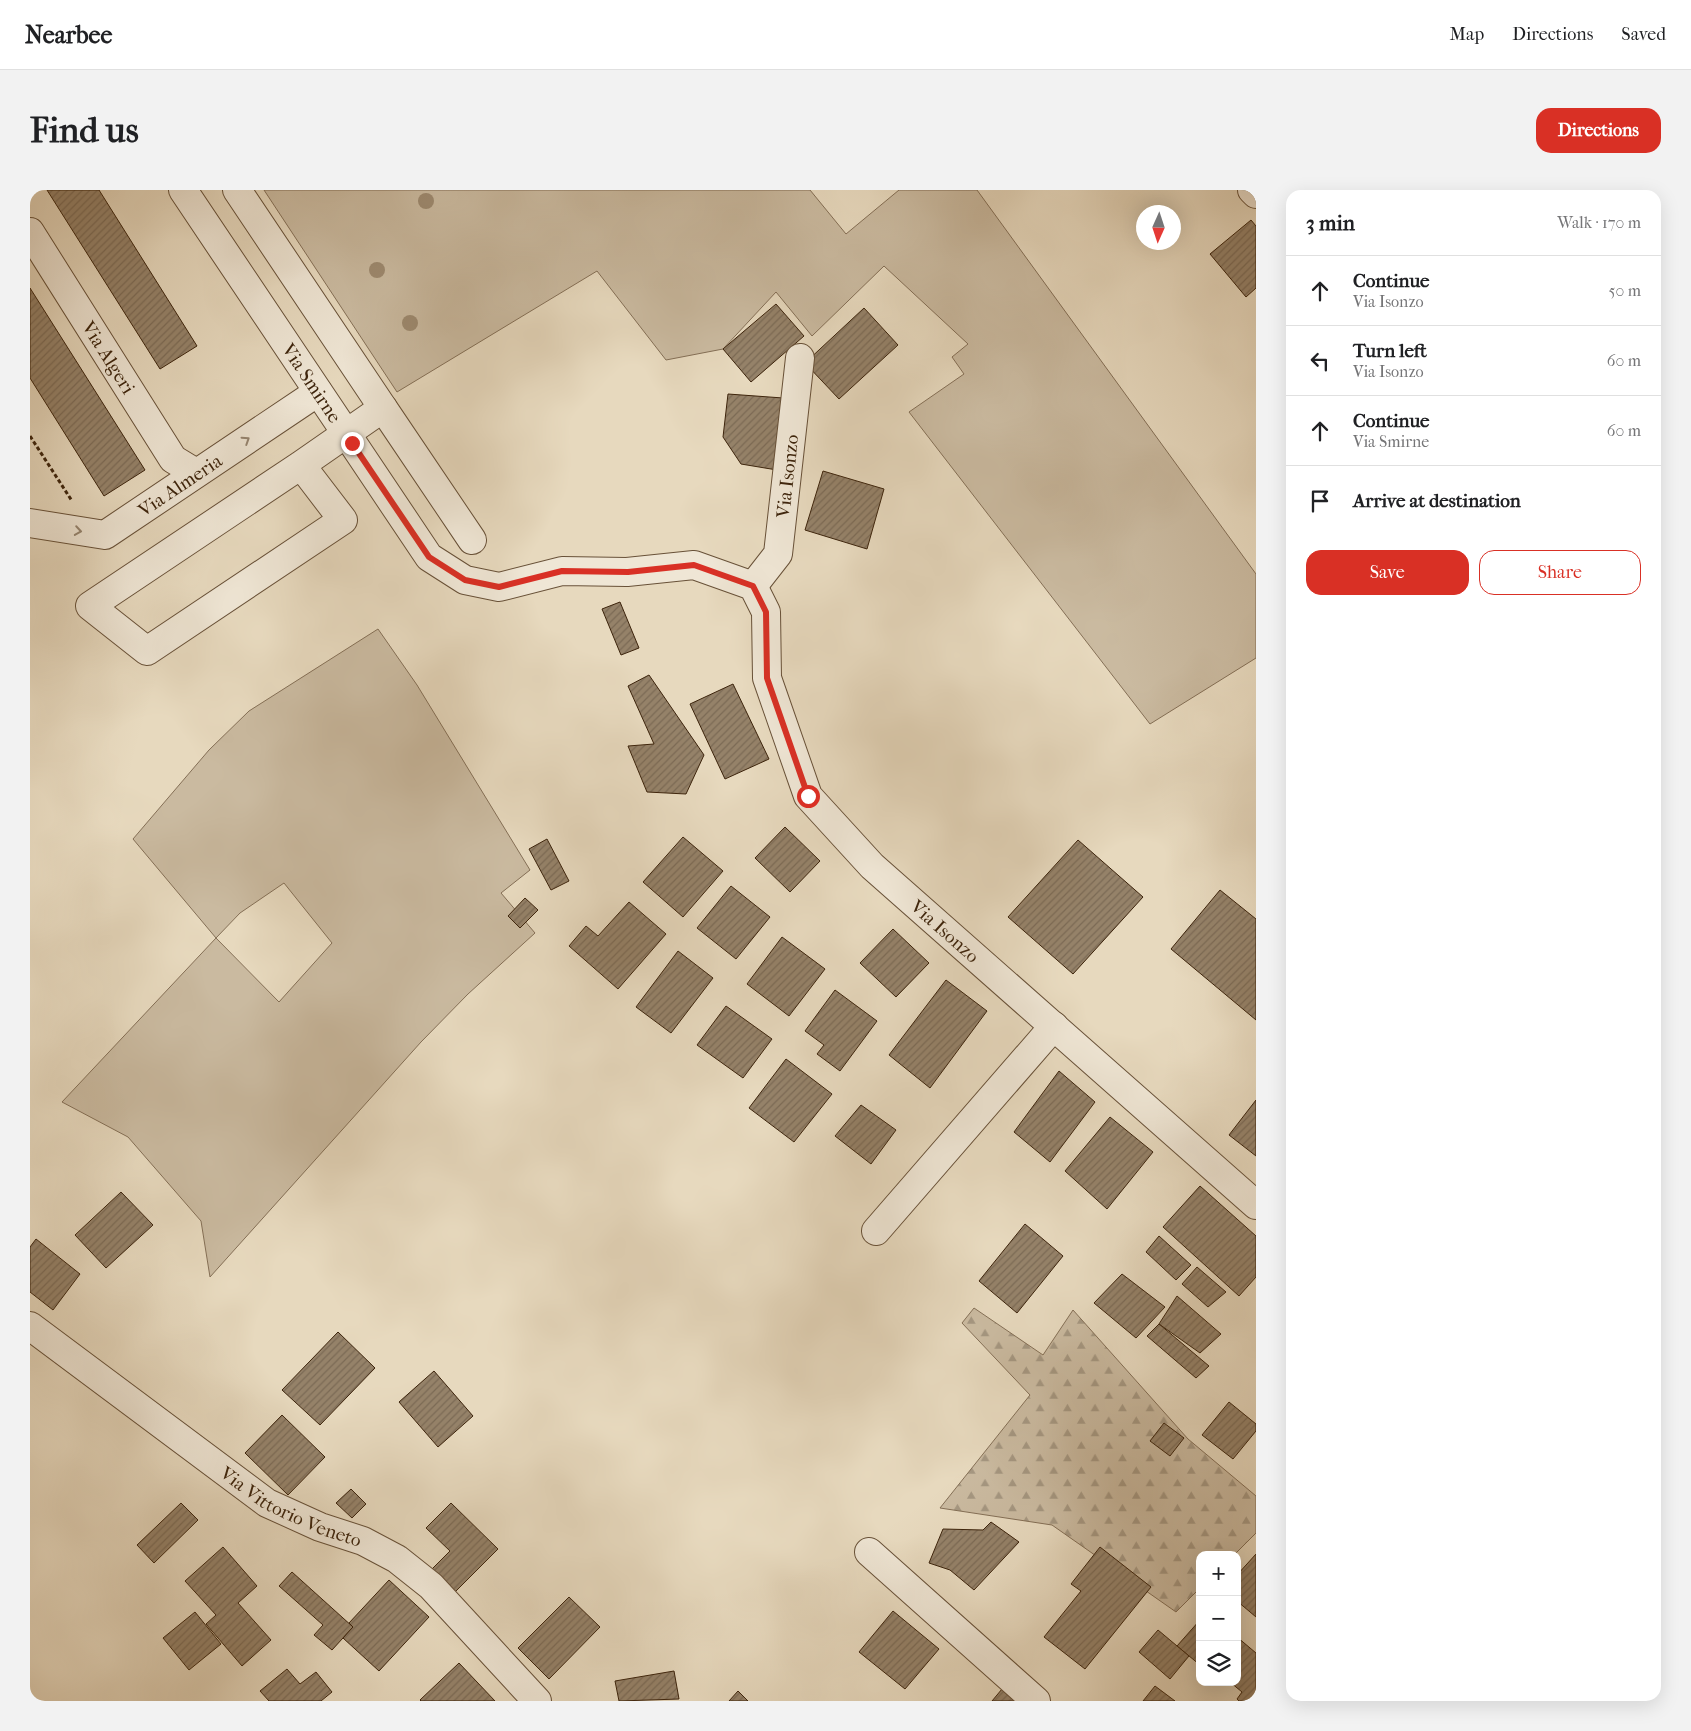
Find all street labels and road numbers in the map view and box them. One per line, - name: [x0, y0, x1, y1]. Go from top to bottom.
- street label: Via Algeri: [76, 317, 139, 398]
- street label: Via Smirne: [276, 339, 346, 427]
- street label: Via Isonzo: [772, 433, 803, 520]
- street label: Via Almeria: [133, 450, 226, 522]
- street label: Via Isonzo: [905, 895, 984, 968]
- street label: Via Vittorio Veneto: [215, 1461, 365, 1552]

